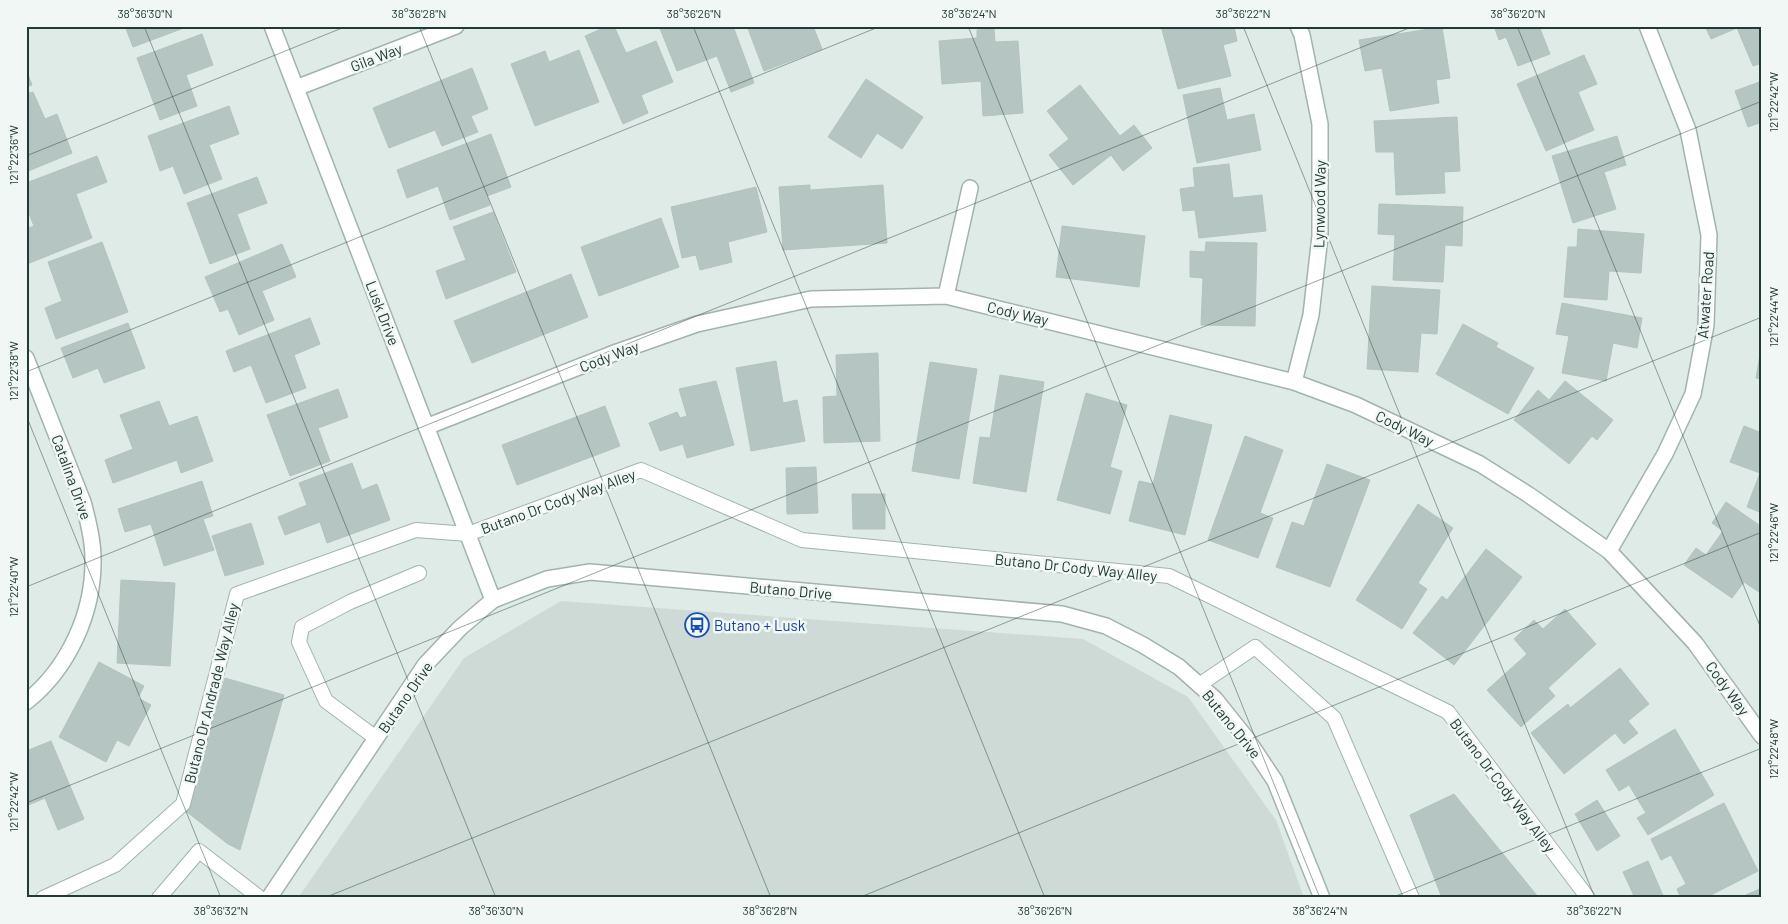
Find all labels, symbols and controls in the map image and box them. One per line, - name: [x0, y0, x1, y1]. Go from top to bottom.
- text: 38°36'30"N: [117, 6, 173, 20]
- text: 38°36'28"N: [392, 6, 446, 20]
- text: 38°36'26"N: [667, 6, 721, 20]
- text: 38°36'24"N: [941, 6, 997, 20]
- text: 38°36'22"N: [1215, 6, 1271, 20]
- text: 38°36'20"N: [1490, 6, 1546, 20]
- street label: Gila Way: [348, 39, 405, 75]
- text: 121°22'42"W: [1766, 71, 1780, 132]
- text: 121°22'36"W: [6, 125, 20, 185]
- street label: Lynwood Way: [1309, 160, 1329, 248]
- street label: Atwater Road: [1693, 251, 1717, 339]
- street label: Lusk Drive: [362, 278, 404, 348]
- text: 121°22'44"W: [1766, 286, 1780, 347]
- street label: Cody Way: [986, 297, 1050, 329]
- street label: Cody Way: [577, 336, 641, 376]
- text: 121°22'38"W: [6, 341, 20, 401]
- street label: Cody Way: [1373, 406, 1437, 450]
- street label: Catalina Drive: [48, 432, 96, 522]
- street label: Butano Dr Cody Way Alley: [478, 465, 638, 537]
- text: 121°22'46"W: [1766, 503, 1780, 563]
- street label: Butano Dr Cody Way Alley: [994, 550, 1158, 584]
- text: 121°22'40"W: [6, 556, 20, 617]
- street label: Butano Drive: [749, 577, 833, 603]
- street label: Butano Dr Andrade Way Alley: [180, 601, 242, 785]
- bus stop icon: Butano + Lusk: [684, 612, 710, 638]
- place label: Butano + Lusk: [714, 616, 806, 634]
- street label: Butano Drive: [374, 658, 436, 736]
- street label: Cody Way: [1702, 658, 1754, 719]
- street label: Butano Drive: [1199, 686, 1265, 762]
- street label: Butano Dr Cody Way Alley: [1447, 714, 1559, 856]
- text: 121°22'48"W: [1766, 718, 1780, 779]
- text: 121°22'42"W: [6, 771, 20, 832]
- text: 38°36'32"N: [194, 903, 248, 917]
- text: 38°36'30"N: [468, 903, 524, 917]
- text: 38°36'28"N: [743, 903, 797, 917]
- text: 38°36'26"N: [1018, 903, 1072, 917]
- text: 38°36'24"N: [1292, 903, 1348, 917]
- text: 38°36'22"N: [1566, 903, 1622, 917]

